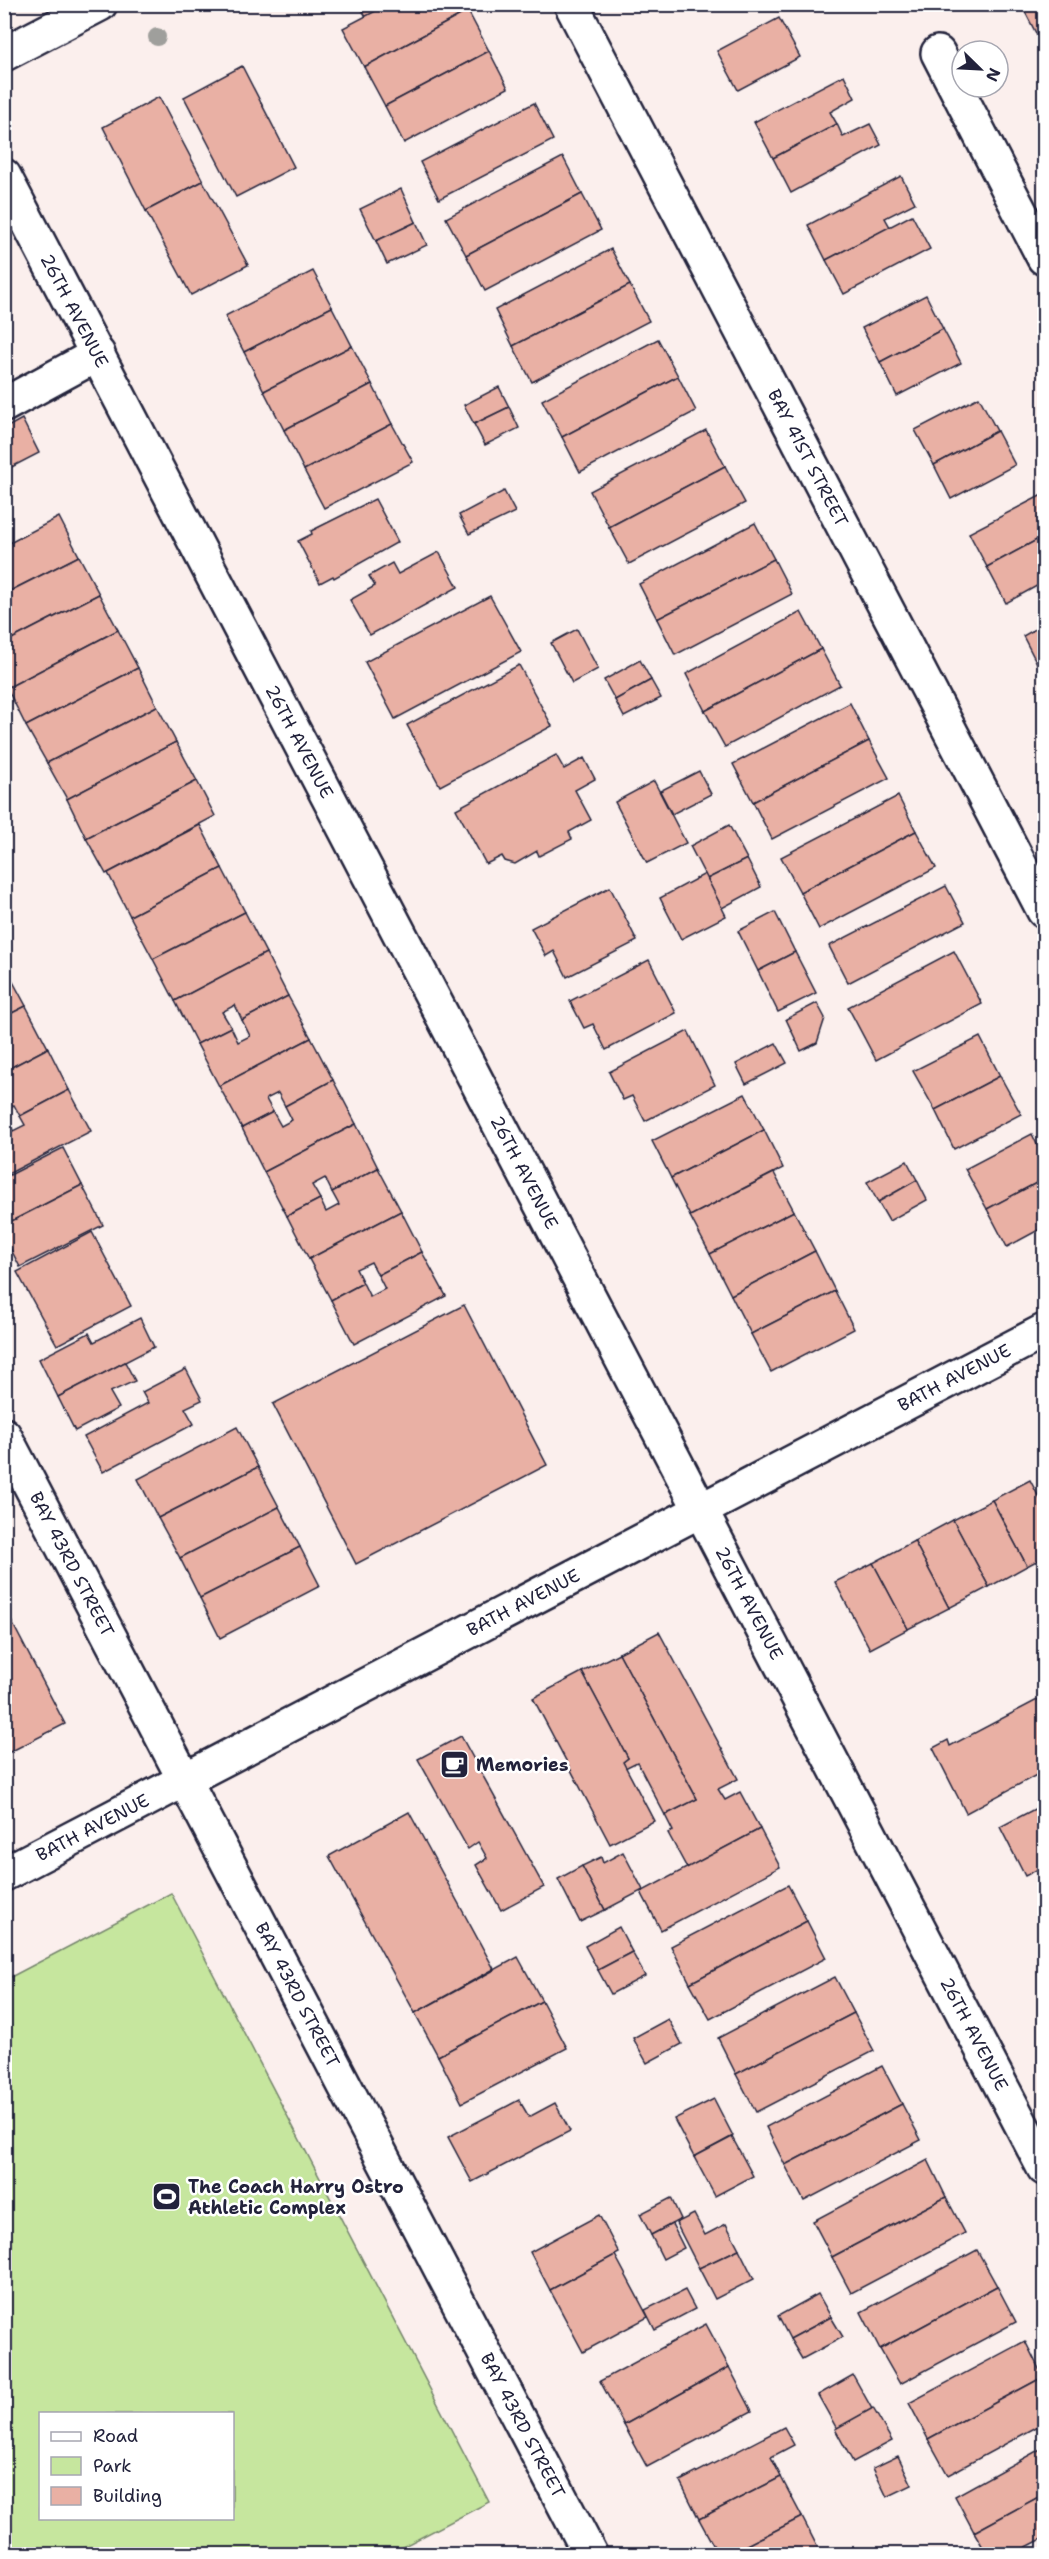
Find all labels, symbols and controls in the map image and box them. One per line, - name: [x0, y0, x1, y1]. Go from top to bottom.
- north arrow: [950, 39, 1010, 99]
- text: N: [981, 65, 1005, 85]
- street label: 26TH AVENUE: [35, 250, 114, 372]
- street label: BAY 41ST STREET: [762, 385, 854, 531]
- street label: 26TH AVENUE: [260, 681, 339, 803]
- street label: 26TH AVENUE: [485, 1111, 564, 1233]
- street label: BATH AVENUE: [894, 1338, 1015, 1417]
- street label: BAY 43RD STREET: [24, 1488, 120, 1641]
- street label: 26TH AVENUE: [710, 1542, 789, 1664]
- street label: BATH AVENUE: [463, 1563, 584, 1642]
- cafe icon: Memories: [439, 1749, 471, 1781]
- place label: Memories: [476, 1753, 568, 1777]
- street label: BATH AVENUE: [32, 1788, 153, 1867]
- street label: BAY 43RD STREET: [249, 1918, 345, 2072]
- street label: 26TH AVENUE: [934, 1973, 1014, 2095]
- place label: The Coach Harry Ostro Athletic Complex: [188, 2175, 404, 2220]
- sports icon: The Coach Harry Ostro Athletic Complex: [151, 2181, 183, 2213]
- street label: BAY 43RD STREET: [475, 2349, 571, 2502]
- legend: [39, 2412, 234, 2520]
- text: Road: [93, 2424, 138, 2448]
- text: Park: [93, 2454, 132, 2478]
- text: Building: [93, 2484, 162, 2508]

